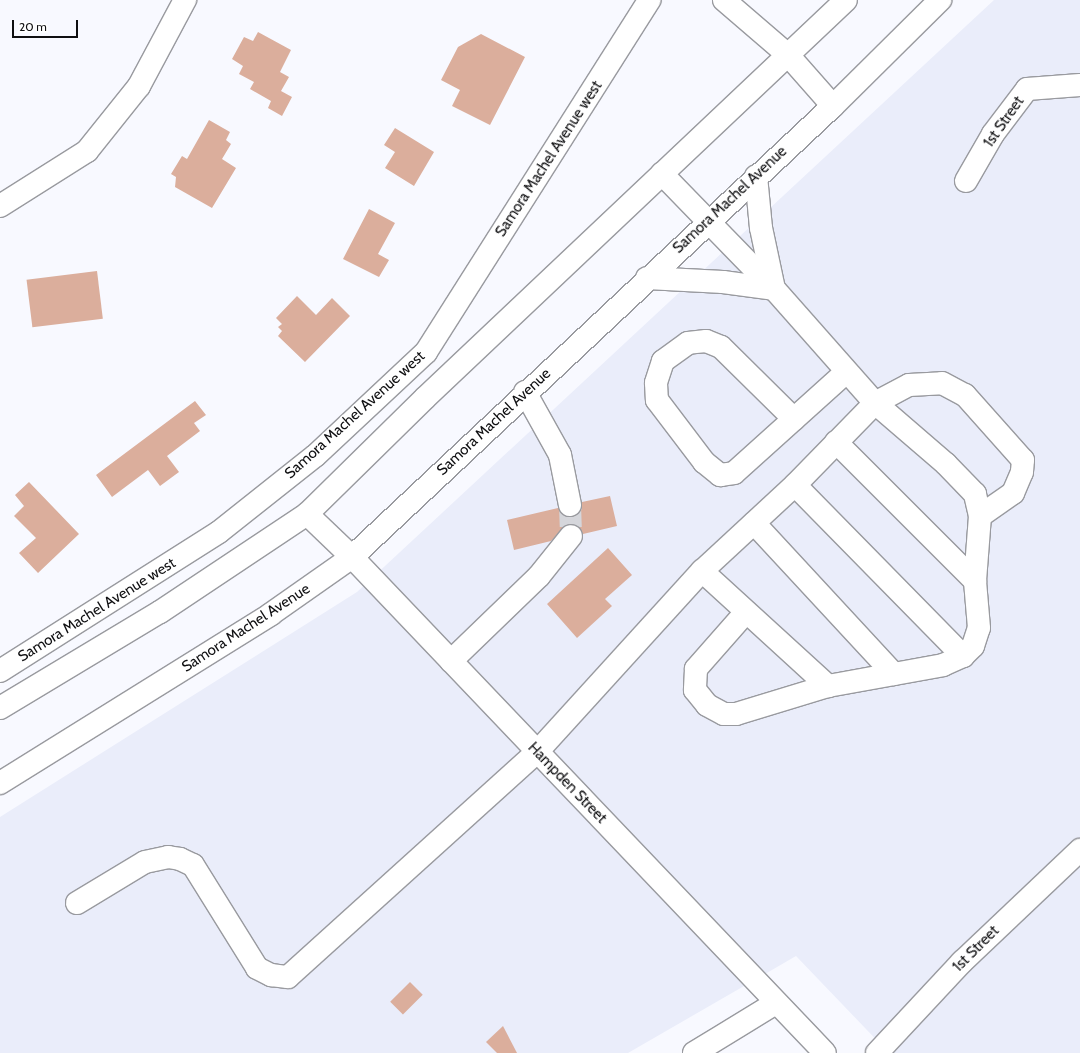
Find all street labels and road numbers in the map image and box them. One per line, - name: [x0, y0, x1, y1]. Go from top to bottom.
- street label: Samora Machel Avenue west: [492, 78, 606, 240]
- street label: 1st Street: [980, 93, 1028, 151]
- street label: Samora Machel Avenue: [669, 143, 791, 257]
- street label: Samora Machel Avenue west: [281, 347, 429, 483]
- street label: Samora Machel Avenue: [433, 365, 555, 479]
- street label: Samora Machel Avenue west: [15, 554, 179, 666]
- street label: Samora Machel Avenue: [179, 580, 313, 676]
- street label: Hampden Street: [524, 739, 610, 827]
- street label: 1st Street: [949, 922, 1003, 976]

